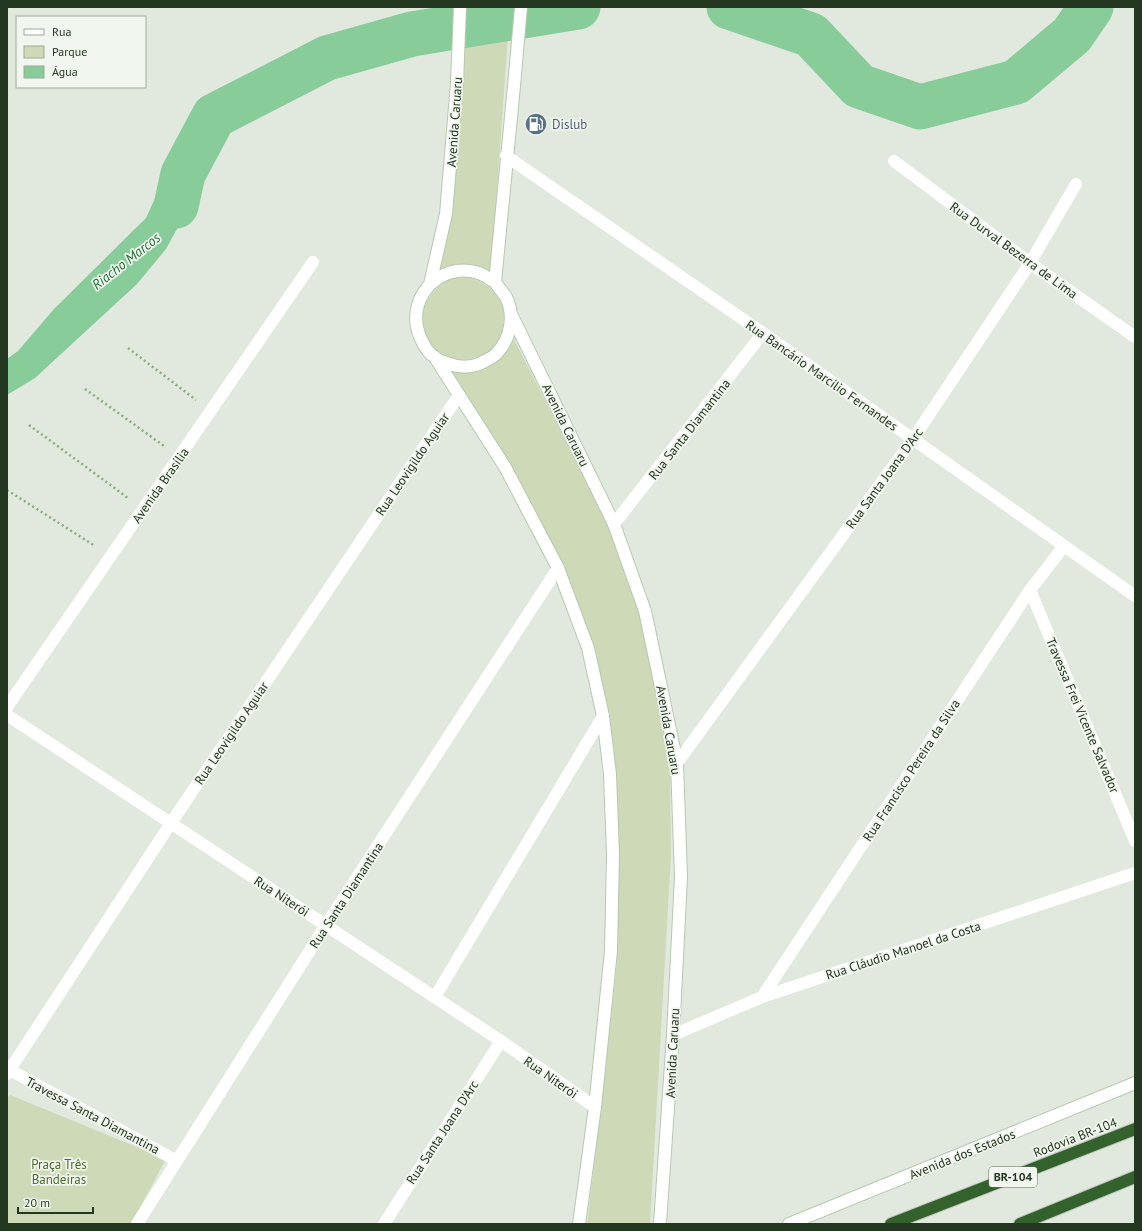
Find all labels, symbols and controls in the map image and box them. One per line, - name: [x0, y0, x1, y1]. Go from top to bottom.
- legend: [16, 16, 146, 88]
- text: Rua: [52, 24, 71, 39]
- text: Parque: [52, 44, 87, 59]
- text: Água: [52, 64, 78, 79]
- street label: Avenida Caruaru: [443, 76, 466, 168]
- fuel station icon: Dislub: [523, 111, 549, 137]
- place label: Dislub: [552, 116, 587, 133]
- street label: Rua Durval Bezerra de Lima: [947, 198, 1081, 302]
- water label: Riacho Marcos: [88, 228, 164, 293]
- street label: Rua Bancário Marcílio Fernandes: [742, 316, 901, 435]
- street label: Rua Santa Diamantina: [645, 375, 734, 483]
- street label: Avenida Caruaru: [538, 381, 593, 470]
- street label: Rua Leovigildo Aguiar: [372, 409, 453, 519]
- street label: Rua Santa Joana D'Arc: [842, 424, 927, 532]
- street label: Avenida Brasília: [128, 444, 193, 526]
- street label: Travessa Frei Vicente Salvador: [1042, 635, 1123, 796]
- street label: Rua Leovigildo Aguiar: [191, 678, 272, 788]
- street label: Avenida Caruaru: [652, 684, 685, 776]
- street label: Rua Francisco Pereira da Silva: [859, 696, 964, 845]
- street label: Rua Santa Diamantina: [306, 839, 387, 952]
- street label: Rua Niterói: [251, 872, 313, 921]
- street label: Rua Cláudio Manoel da Costa: [823, 917, 983, 984]
- street label: Avenida Caruaru: [662, 1007, 683, 1099]
- street label: Rua Niterói: [520, 1053, 581, 1102]
- street label: Travessa Santa Diamantina: [23, 1073, 163, 1158]
- street label: Rua Santa Joana D'Arc: [402, 1077, 482, 1188]
- street label: Rodovia BR-104: [1031, 1114, 1119, 1161]
- street label: Avenida dos Estados: [907, 1125, 1018, 1184]
- park label: Praça Três Bandeiras: [31, 1156, 87, 1188]
- road number: BR-104: [989, 1167, 1037, 1187]
- scale bar: [18, 1189, 93, 1215]
- text: 20 m: [24, 1195, 50, 1210]

